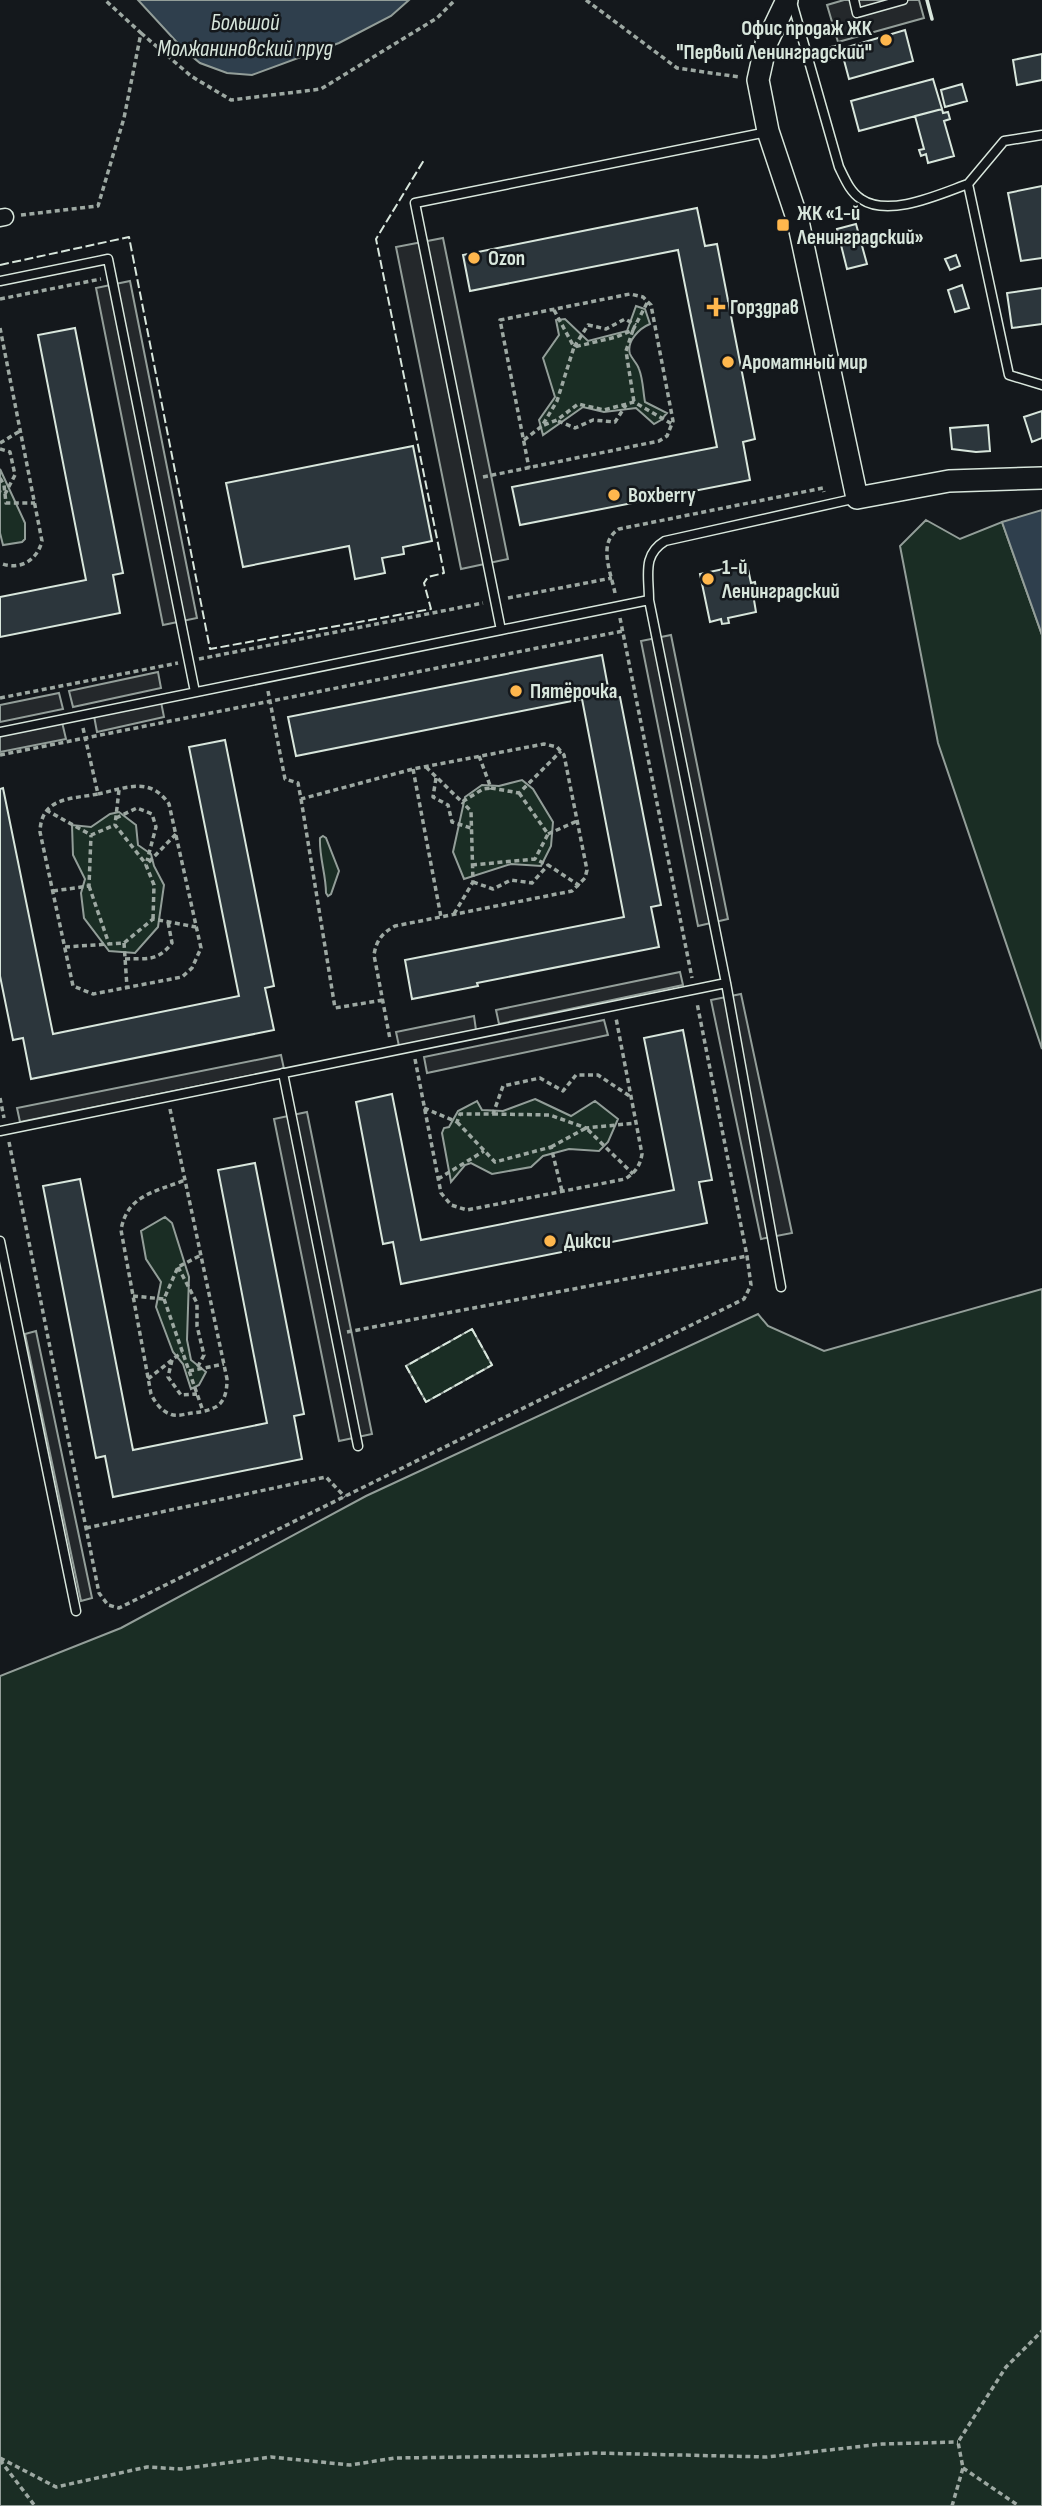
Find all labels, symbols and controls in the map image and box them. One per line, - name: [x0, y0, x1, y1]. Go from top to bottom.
- water label: Большой Молжаниновский пруд: [157, 9, 334, 63]
- place label: Офис продаж ЖК "Первый Ленинградский": [676, 16, 873, 65]
- marker: Офис продаж ЖК "Первый Ленинградский": [878, 32, 894, 48]
- place label: ЖК «1-й Ленинградский»: [796, 201, 924, 250]
- marker: ЖК «1-й Ленинградский»: [775, 217, 791, 233]
- place label: Ozon: [488, 246, 525, 271]
- marker: Ozon: [466, 250, 482, 266]
- place label: Горздрав: [730, 295, 799, 320]
- marker: Горздрав: [708, 299, 724, 315]
- place label: Ароматный мир: [741, 350, 868, 375]
- marker: Ароматный мир: [720, 354, 736, 370]
- place label: Boxberry: [628, 483, 696, 508]
- marker: Boxberry: [606, 487, 622, 503]
- place label: 1-й Ленинградский: [721, 555, 840, 604]
- marker: 1-й Ленинградский: [700, 571, 716, 587]
- place label: Пятёрочка: [530, 679, 617, 704]
- marker: Пятёрочка: [508, 683, 524, 699]
- place label: Дикси: [564, 1229, 611, 1254]
- marker: Дикси: [542, 1233, 558, 1249]

